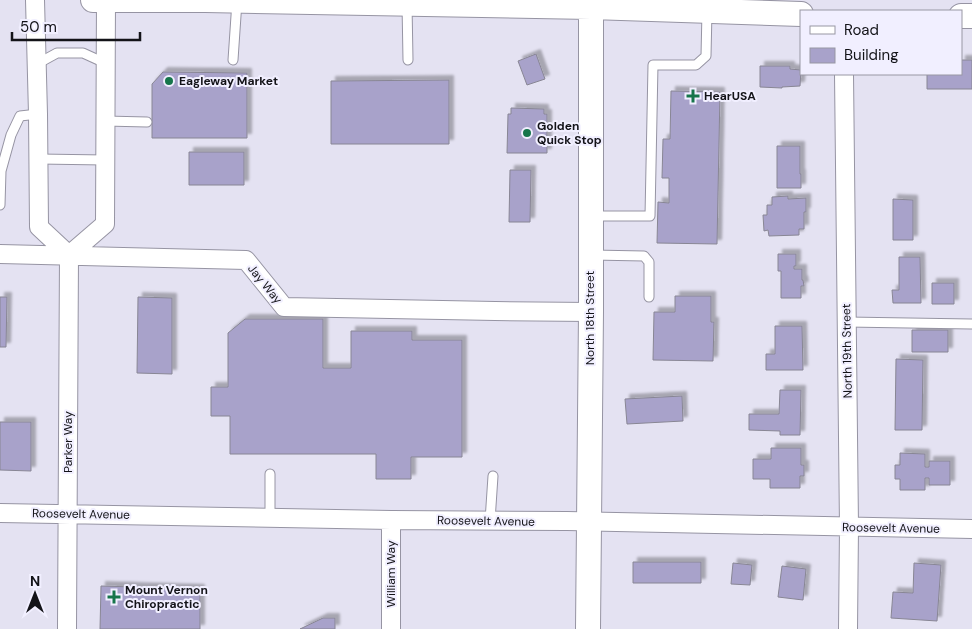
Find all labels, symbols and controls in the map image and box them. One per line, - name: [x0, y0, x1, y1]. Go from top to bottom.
- scale bar: [12, 10, 140, 42]
- legend: [800, 10, 962, 75]
- text: 50 m: [20, 17, 57, 37]
- text: Road: [844, 20, 879, 40]
- text: Building: [844, 45, 899, 65]
- place label: Eagleway Market: [179, 73, 278, 89]
- marker: Eagleway Market: [163, 75, 175, 87]
- place label: HearUSA: [704, 88, 756, 104]
- marker: HearUSA: [686, 89, 700, 103]
- place label: Golden Quick Stop: [537, 118, 602, 148]
- marker: Golden Quick Stop: [521, 127, 533, 139]
- street label: Jay Way: [244, 261, 286, 307]
- street label: North 18th Street: [582, 270, 598, 365]
- street label: North 19th Street: [838, 303, 856, 398]
- street label: Parker Way: [60, 411, 76, 473]
- street label: Roosevelt Avenue: [32, 505, 130, 523]
- street label: Roosevelt Avenue: [437, 512, 535, 530]
- street label: Roosevelt Avenue: [842, 519, 940, 537]
- street label: William Way: [383, 540, 399, 608]
- north arrow: [10, 569, 60, 619]
- text: N: [30, 572, 40, 590]
- place label: Mount Vernon Chiropractic: [125, 582, 208, 612]
- marker: Mount Vernon Chiropractic: [107, 590, 121, 604]

